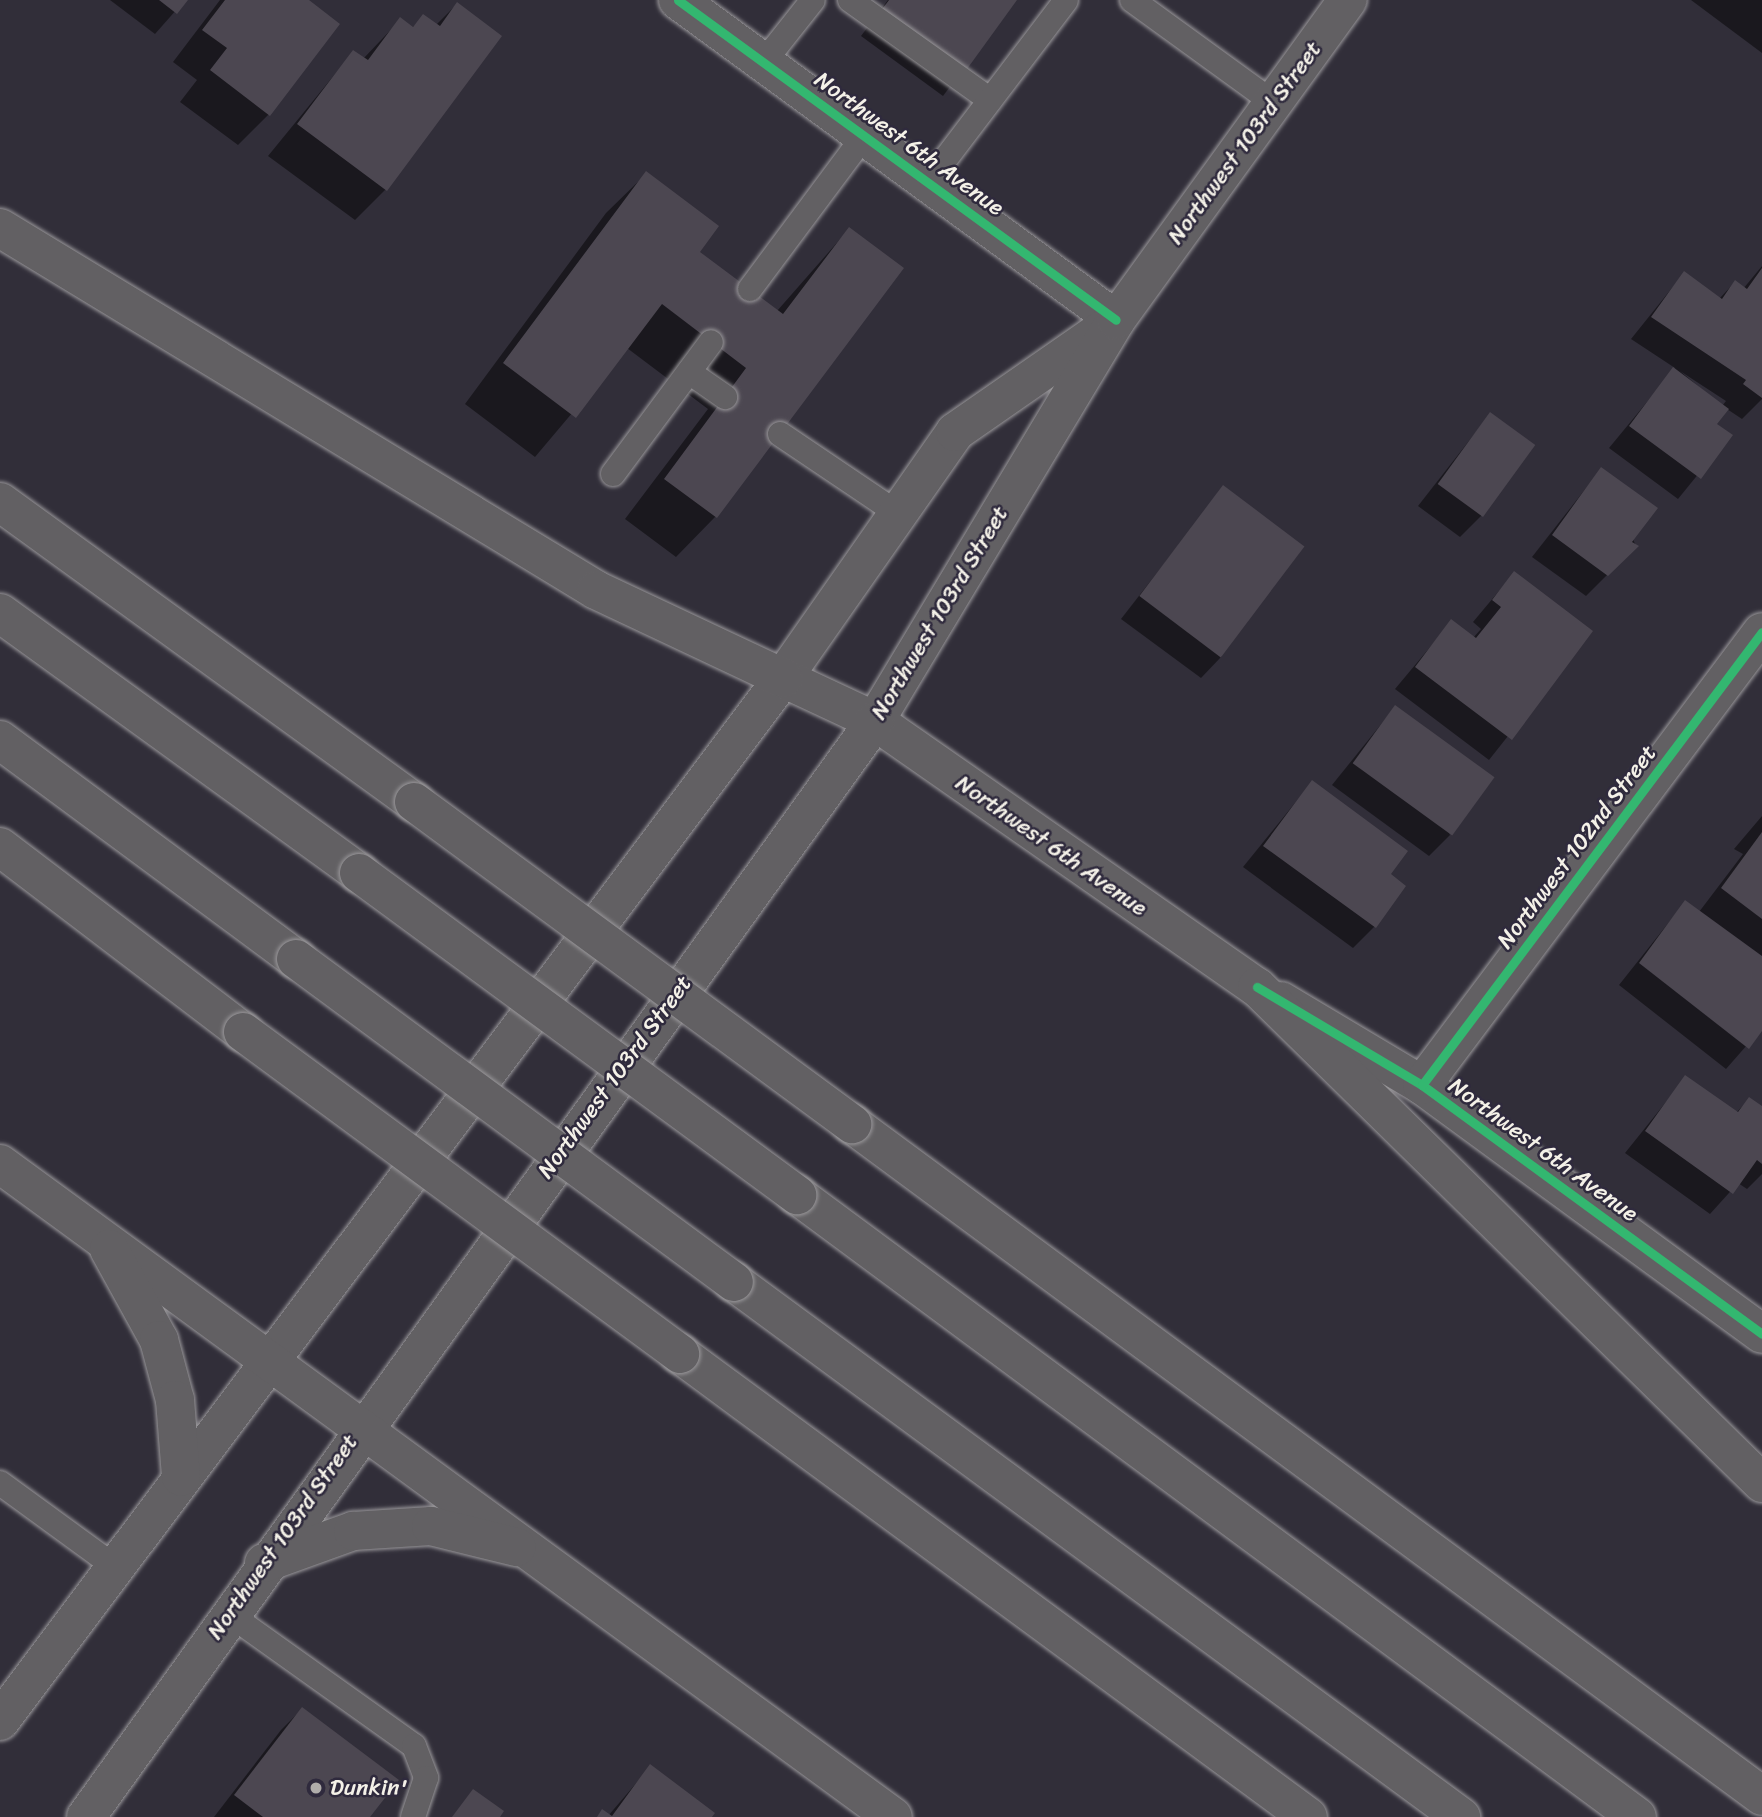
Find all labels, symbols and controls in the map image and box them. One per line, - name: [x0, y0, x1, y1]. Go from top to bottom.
- street label: Northwest 103rd Street: [1162, 36, 1328, 250]
- street label: Northwest 6th Avenue: [809, 66, 1009, 222]
- street label: Northwest 103rd Street: [865, 501, 1015, 725]
- street label: Northwest 102nd Street: [1491, 740, 1663, 954]
- street label: Northwest 6th Avenue: [950, 770, 1152, 922]
- street label: Northwest 103rd Street: [532, 970, 698, 1184]
- street label: Northwest 6th Avenue: [1443, 1072, 1643, 1228]
- street label: Northwest 103rd Street: [202, 1429, 364, 1645]
- place label: Dunkin': [330, 1774, 408, 1802]
- marker: Dunkin': [308, 1780, 324, 1796]

